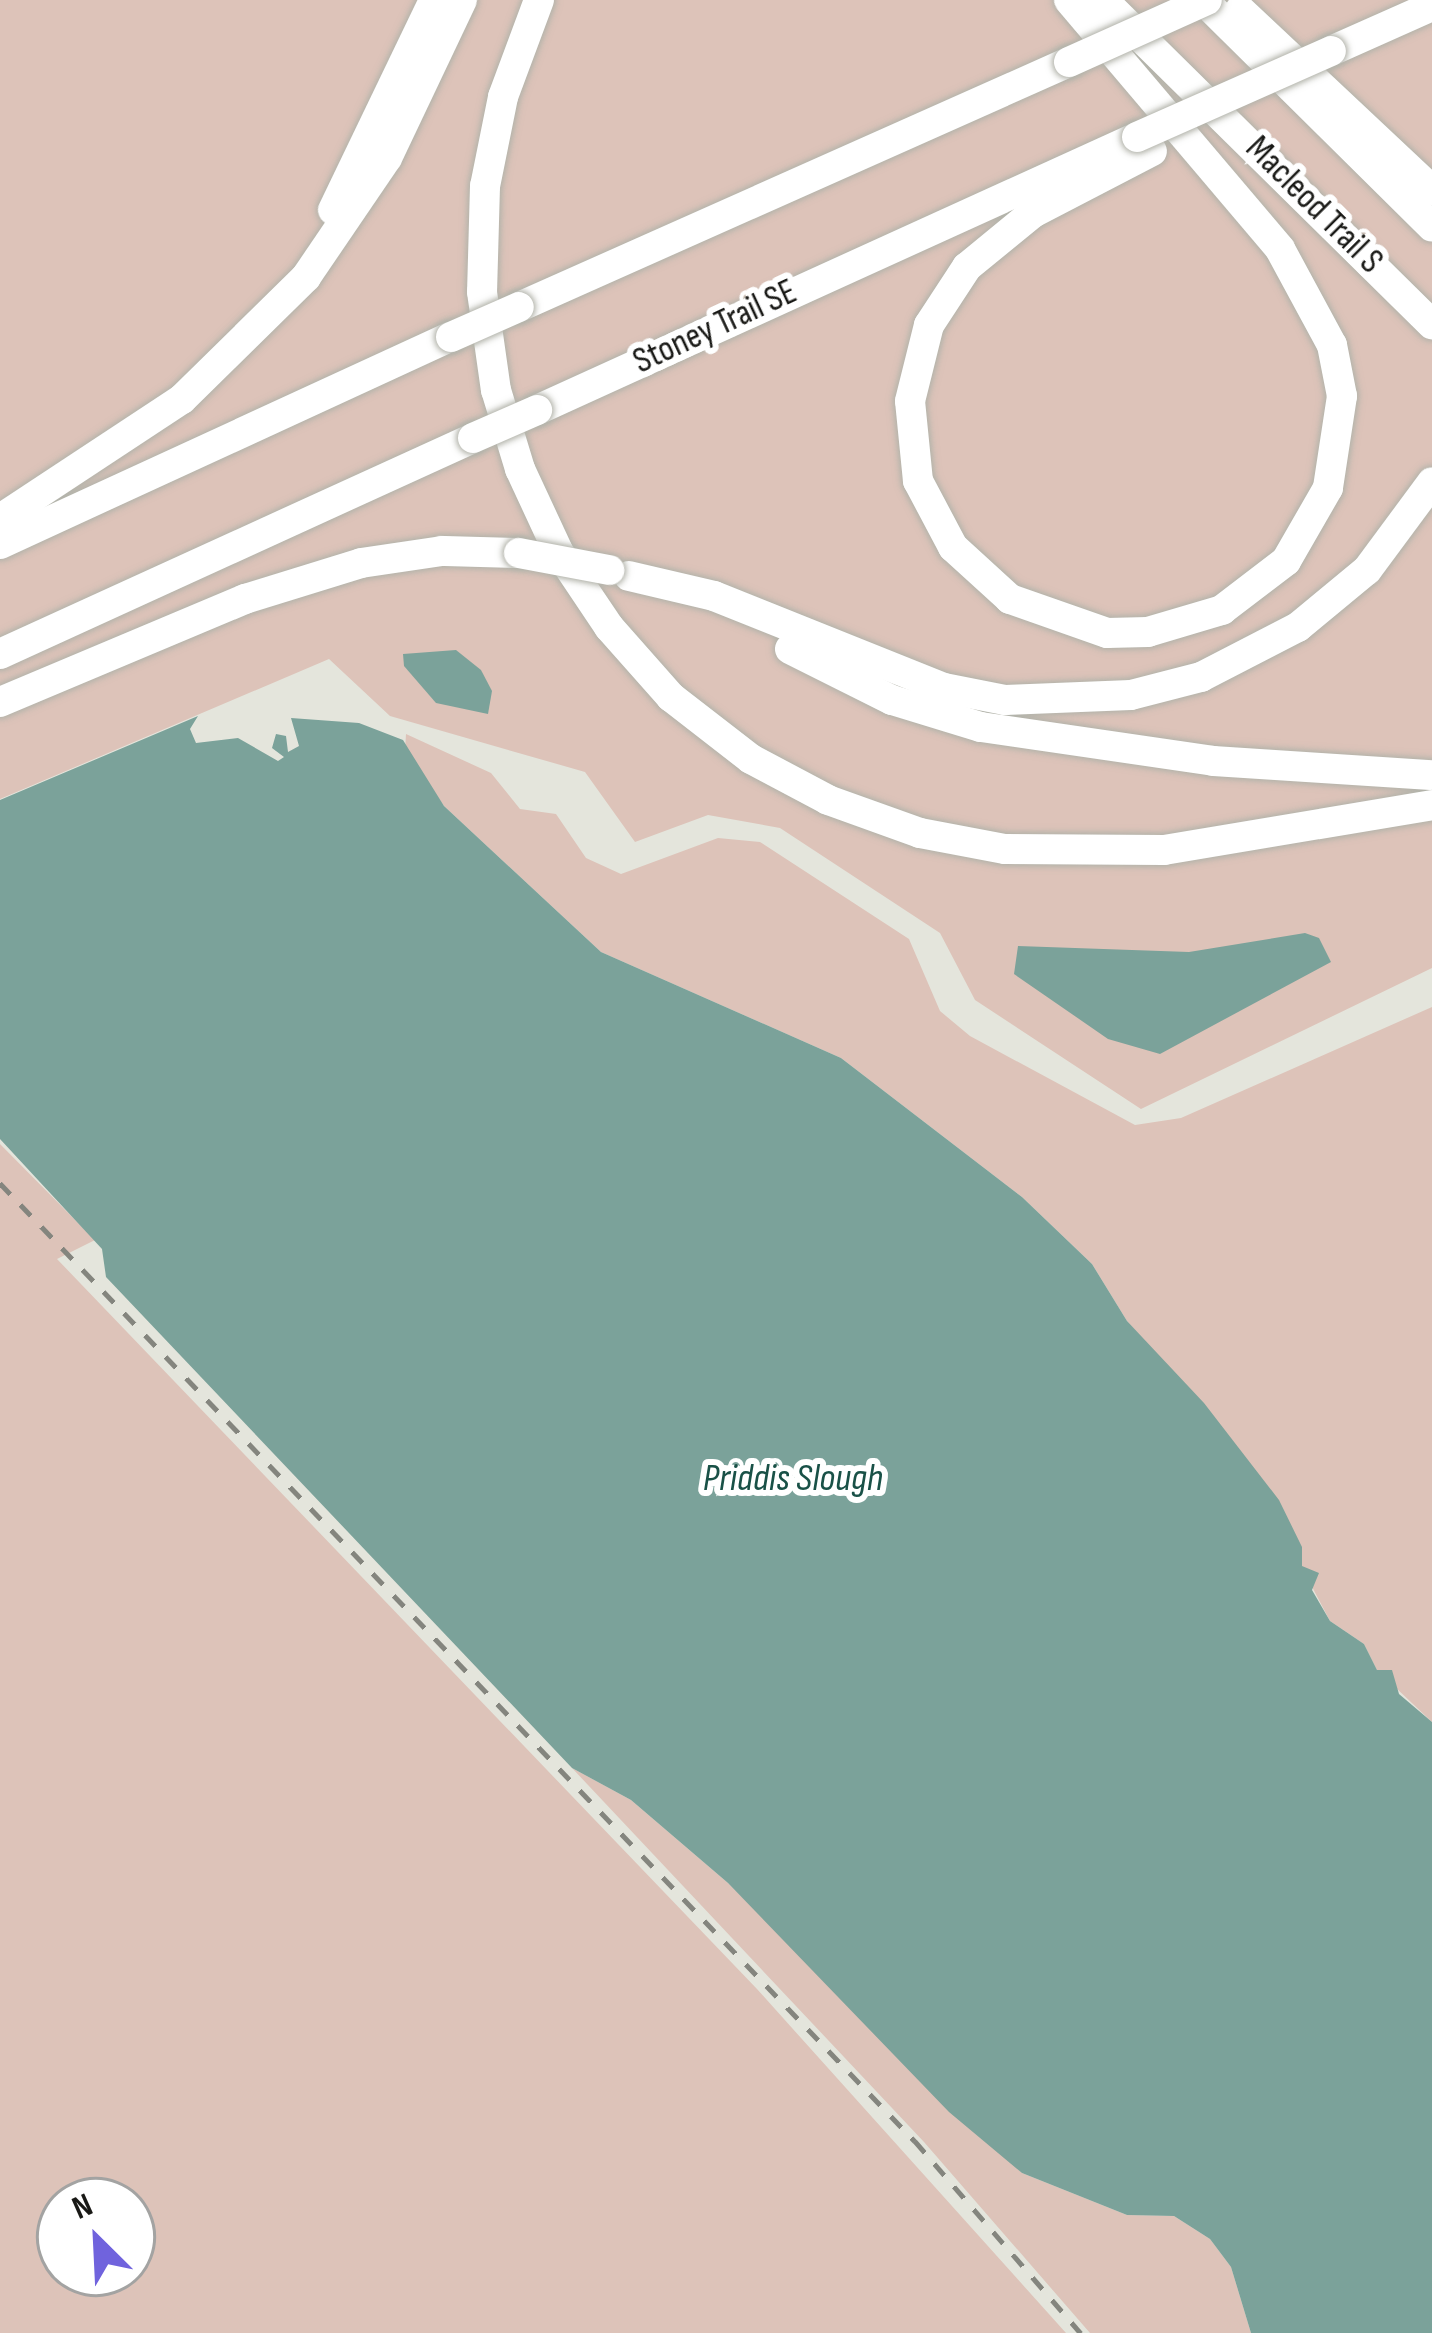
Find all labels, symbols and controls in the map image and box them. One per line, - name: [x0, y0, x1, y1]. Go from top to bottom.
- street label: Macleod Trail S: [1236, 127, 1392, 283]
- street label: Stoney Trail SE: [626, 270, 804, 384]
- water label: Priddis Slough: [703, 1456, 883, 1502]
- north arrow: [36, 2177, 156, 2297]
- text: N: [66, 2185, 99, 2229]

